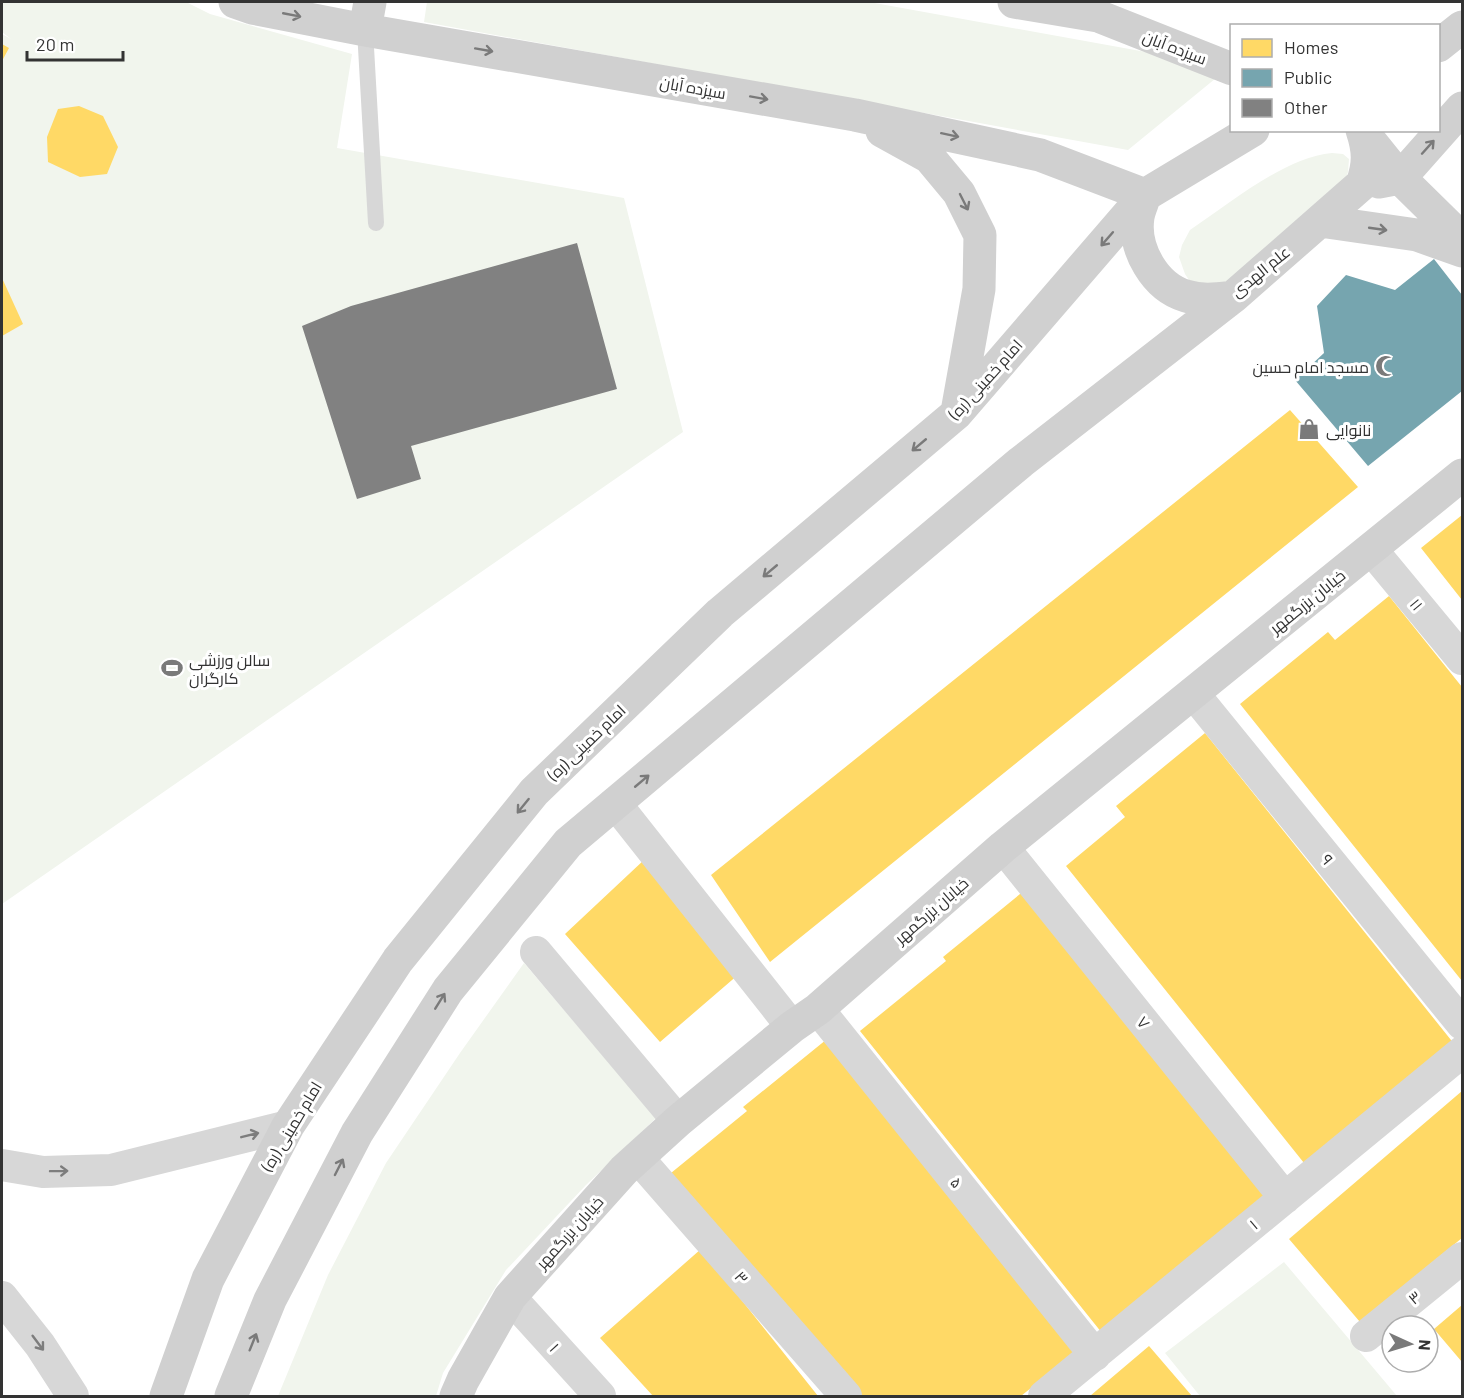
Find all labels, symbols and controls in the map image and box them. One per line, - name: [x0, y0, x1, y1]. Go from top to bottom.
- one-way arrow: [282, 10, 301, 21]
- scale bar: [27, 24, 123, 62]
- legend: [1230, 24, 1440, 132]
- street label: سیزده آبان: [1140, 26, 1210, 70]
- text: 20 m: [36, 33, 74, 55]
- text: Homes: [1284, 36, 1338, 58]
- one-way arrow: [473, 45, 493, 56]
- text: Public: [1284, 66, 1332, 88]
- street label: سیزده آبان: [658, 72, 728, 104]
- one-way arrow: [748, 93, 768, 104]
- text: Other: [1284, 96, 1328, 118]
- one-way arrow: [940, 130, 959, 142]
- one-way arrow: [1421, 140, 1435, 155]
- one-way arrow: [958, 193, 970, 211]
- one-way arrow: [1367, 224, 1387, 235]
- one-way arrow: [1100, 231, 1114, 246]
- street label: علم الهدی: [1227, 241, 1295, 303]
- street label: امام خمینی (ره): [944, 335, 1028, 426]
- mosque icon: مسجد امام حسین: [1374, 354, 1398, 378]
- place label: مسجد امام حسین: [1253, 357, 1369, 379]
- shop icon: نانوایی: [1297, 417, 1321, 441]
- place label: نانوایی: [1326, 420, 1371, 441]
- one-way arrow: [912, 438, 928, 451]
- one-way arrow: [762, 564, 778, 577]
- street label: خیابان بزرگمهر: [1265, 565, 1350, 639]
- street label: ۱۱: [1407, 594, 1427, 614]
- place label: سالن ورزشی کارگران: [189, 650, 270, 689]
- sports icon: سالن ورزشی کارگران: [160, 656, 184, 680]
- street label: امام خمینی (ره): [542, 700, 631, 787]
- one-way arrow: [634, 774, 650, 787]
- one-way arrow: [516, 798, 529, 814]
- street label: ۹: [1318, 850, 1338, 868]
- street label: خیابان بزرگمهر: [890, 873, 973, 949]
- one-way arrow: [435, 993, 447, 1010]
- street label: ۷: [1133, 1012, 1155, 1032]
- street label: امام خمینی (ره): [256, 1078, 328, 1177]
- one-way arrow: [240, 1129, 259, 1141]
- one-way arrow: [333, 1159, 345, 1176]
- one-way arrow: [49, 1166, 69, 1177]
- street label: ۵: [947, 1173, 967, 1191]
- street label: خیابان بزرگمهر: [531, 1192, 608, 1274]
- street label: ۱: [1245, 1215, 1261, 1233]
- street label: ۳: [731, 1267, 753, 1287]
- street label: ۳: [1404, 1286, 1424, 1308]
- north arrow: [1380, 1314, 1440, 1374]
- one-way arrow: [248, 1333, 259, 1352]
- one-way arrow: [31, 1335, 44, 1351]
- street label: ۱: [546, 1339, 564, 1355]
- text: N: [1416, 1339, 1435, 1351]

